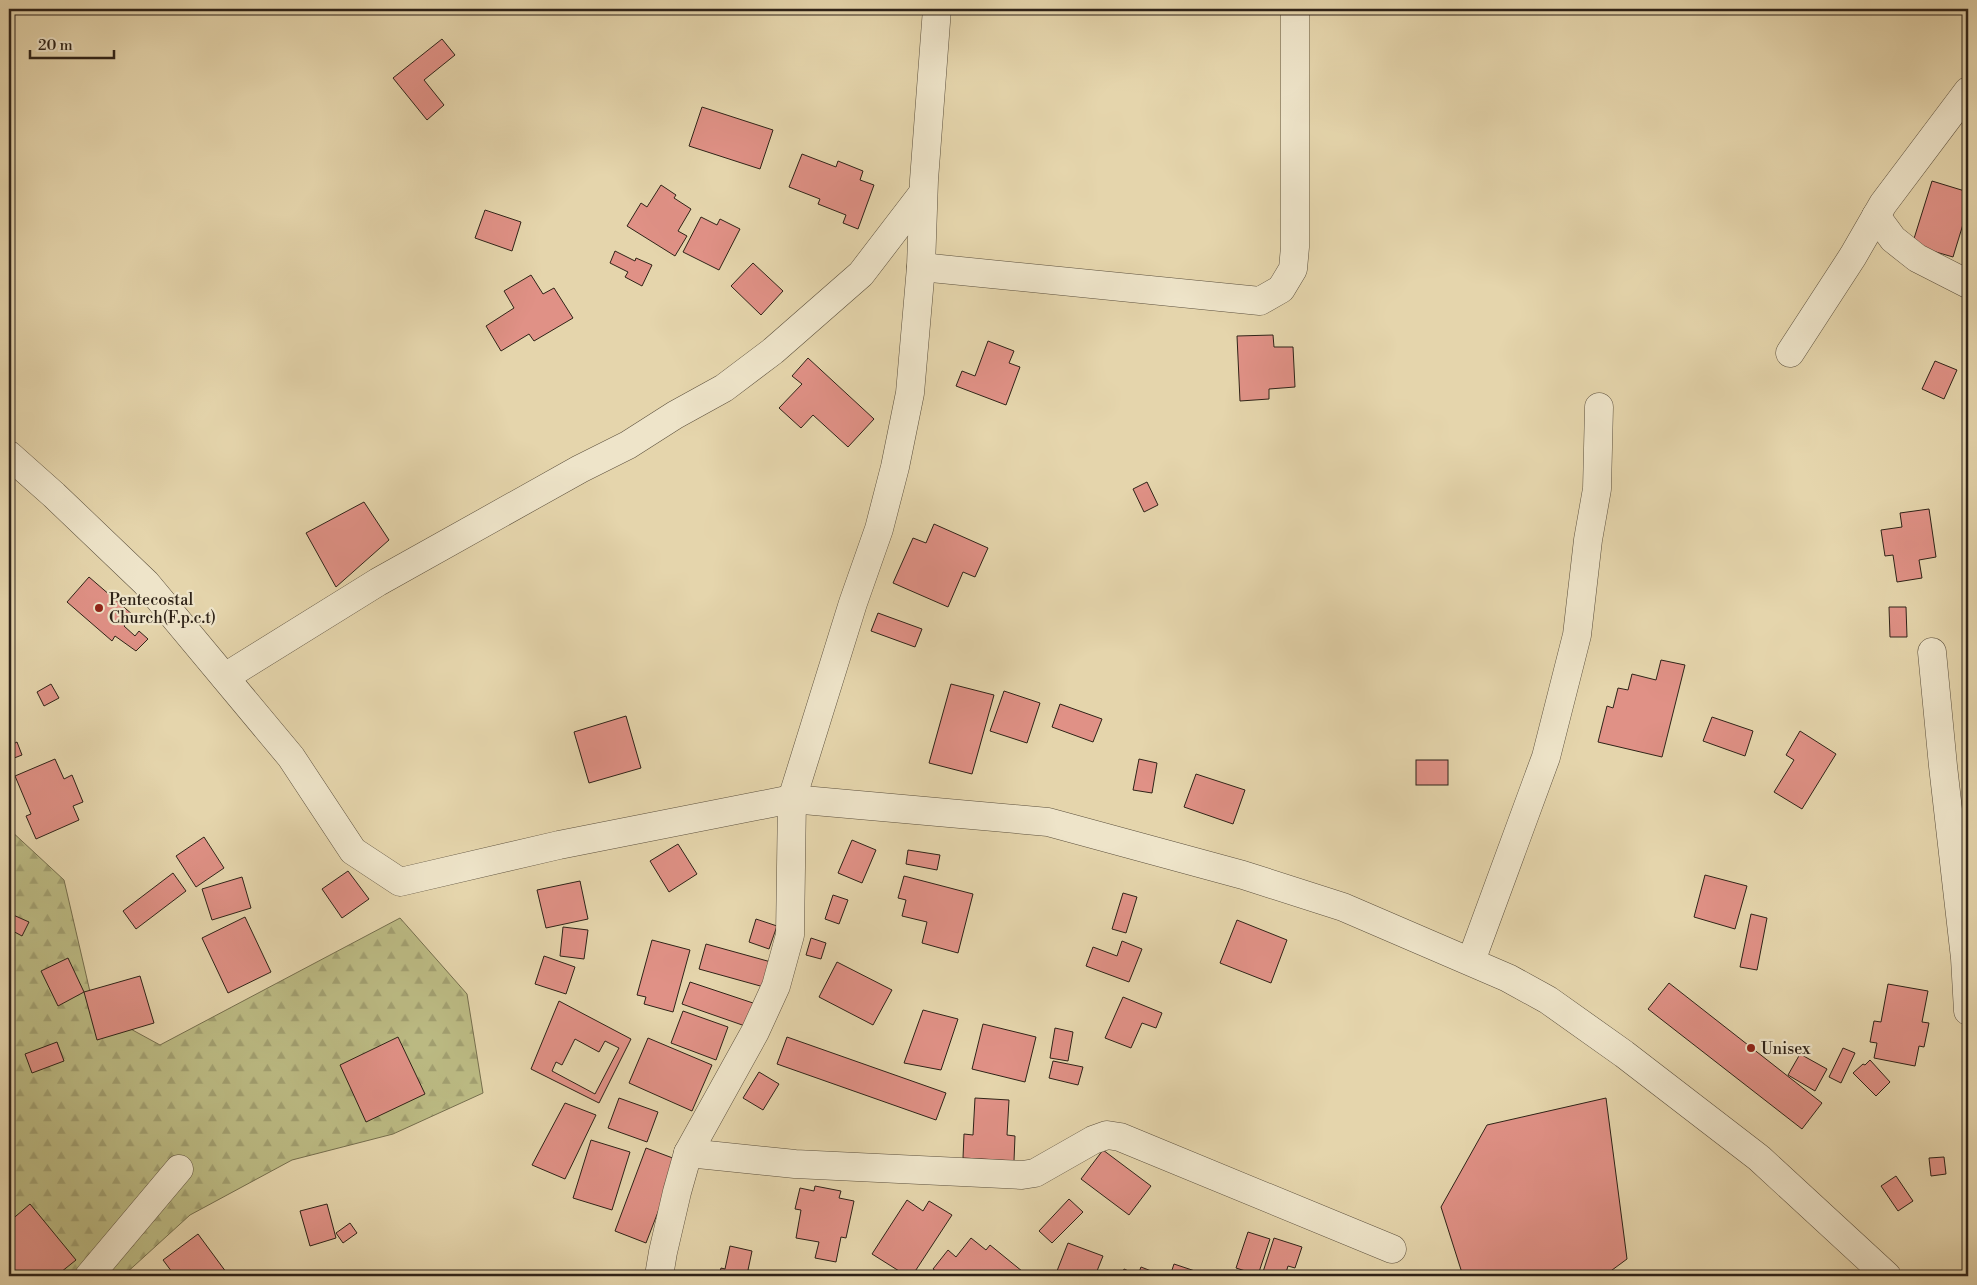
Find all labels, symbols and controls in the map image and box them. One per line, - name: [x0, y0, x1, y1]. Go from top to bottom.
- scale bar: [30, 28, 114, 60]
- text: 20 m: [38, 36, 73, 55]
- place label: Pentecostal Church(F.p.c.t): [109, 590, 216, 628]
- marker: Pentecostal Church(F.p.c.t): [93, 602, 105, 614]
- place label: Unisex: [1761, 1039, 1811, 1059]
- marker: Unisex: [1745, 1042, 1757, 1054]

